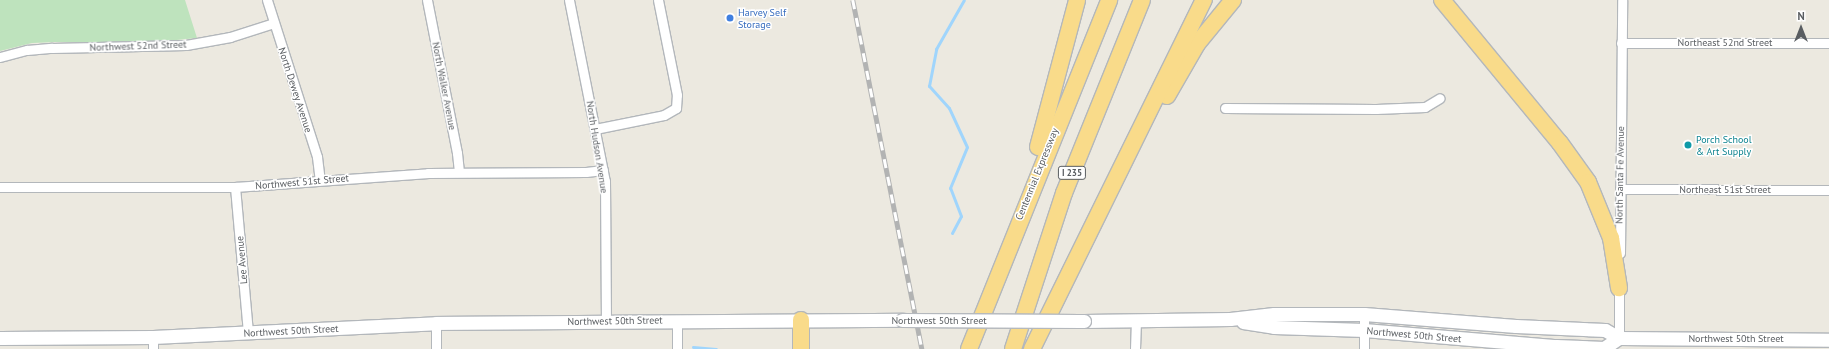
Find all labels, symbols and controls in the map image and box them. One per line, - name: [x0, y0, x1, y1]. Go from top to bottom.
- place label: Harvey Self Storage: [738, 6, 786, 30]
- north arrow: [1781, 8, 1821, 48]
- text: N: [1797, 9, 1805, 23]
- marker: Harvey Self Storage: [725, 13, 735, 23]
- street label: Northeast 52nd Street: [1678, 37, 1772, 49]
- street label: Northwest 52nd Street: [89, 38, 187, 54]
- street label: North Walker Avenue: [430, 41, 458, 131]
- street label: North Dewey Avenue: [275, 46, 315, 134]
- street label: North Hudson Avenue: [584, 100, 610, 194]
- street label: Centennial Expressway: [1013, 126, 1061, 222]
- street label: North Santa Fe Avenue: [1613, 126, 1627, 224]
- place label: Porch School & Art Supply: [1696, 133, 1752, 156]
- marker: Porch School & Art Supply: [1683, 140, 1693, 150]
- road number: I 235: [1057, 166, 1087, 180]
- street label: Northwest 51st Street: [255, 172, 349, 192]
- street label: Northeast 51st Street: [1679, 184, 1771, 196]
- street label: Lee Avenue: [234, 235, 250, 285]
- street label: Northwest 50th Street: [567, 314, 663, 328]
- street label: Northwest 50th Street: [891, 315, 987, 327]
- street label: Northwest 50th Street: [243, 323, 339, 339]
- street label: Northwest 50th Street: [1366, 325, 1462, 345]
- street label: Northwest 50th Street: [1688, 333, 1784, 345]

